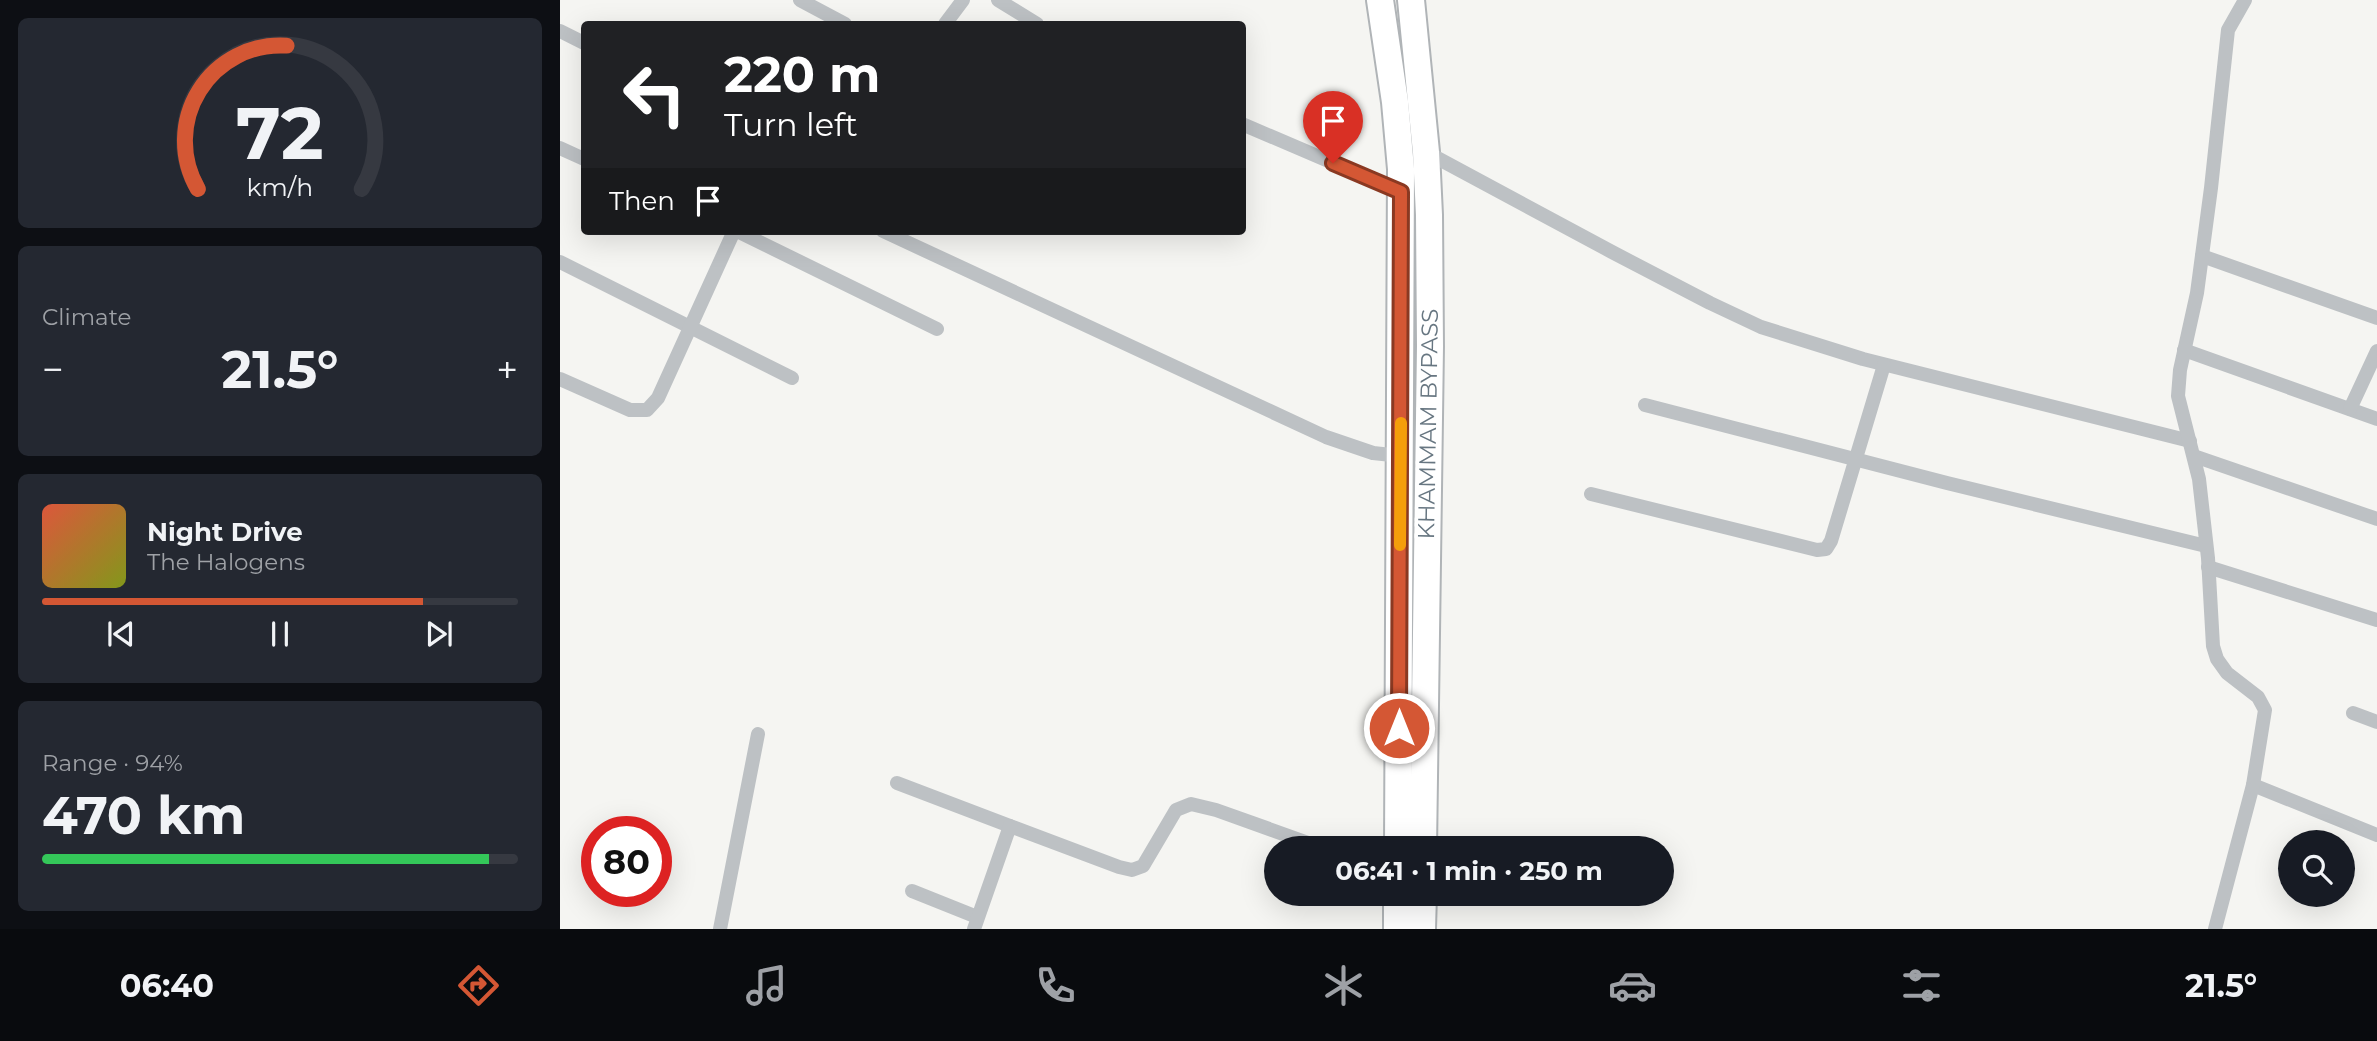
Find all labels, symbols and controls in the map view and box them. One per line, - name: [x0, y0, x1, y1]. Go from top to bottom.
- text: 220 m: [724, 45, 880, 104]
- icon: left: [609, 49, 700, 140]
- text: 72: [236, 89, 324, 177]
- pin: [1303, 91, 1363, 163]
- icon: arrive: [1314, 102, 1352, 140]
- text: Turn left: [724, 105, 858, 144]
- text: km/h: [247, 172, 313, 202]
- icon: arrive: [689, 182, 727, 220]
- text: Then: [609, 185, 675, 217]
- text: Climate: [42, 303, 131, 331]
- street label: KHAMMAM BYPASS: [1412, 308, 1444, 540]
- text: 21.5°: [221, 338, 339, 401]
- text: −: [42, 346, 64, 393]
- text: +: [496, 346, 518, 393]
- text: Night Drive: [147, 516, 303, 548]
- text: The Halogens: [147, 548, 305, 576]
- icon: previous: [102, 615, 140, 653]
- icon: pause: [261, 615, 299, 653]
- icon: next: [420, 615, 458, 653]
- position arrow: [1362, 691, 1436, 765]
- text: Range · 94%: [42, 749, 183, 777]
- text: 470 km: [42, 784, 245, 847]
- speed limit sign: 80: [581, 816, 672, 907]
- map controls: [2278, 830, 2355, 907]
- button: search: [2278, 830, 2355, 907]
- text: 06:41 · 1 min · 250 m: [1335, 855, 1603, 887]
- icon: directions: [454, 961, 503, 1010]
- icon: music: [742, 961, 791, 1010]
- icon: phone: [1031, 961, 1080, 1010]
- icon: climate: [1319, 961, 1368, 1010]
- icon: car: [1608, 961, 1657, 1010]
- icon: filters: [1897, 961, 1946, 1010]
- text: 06:40: [120, 966, 214, 1005]
- text: 21.5°: [2185, 966, 2257, 1005]

